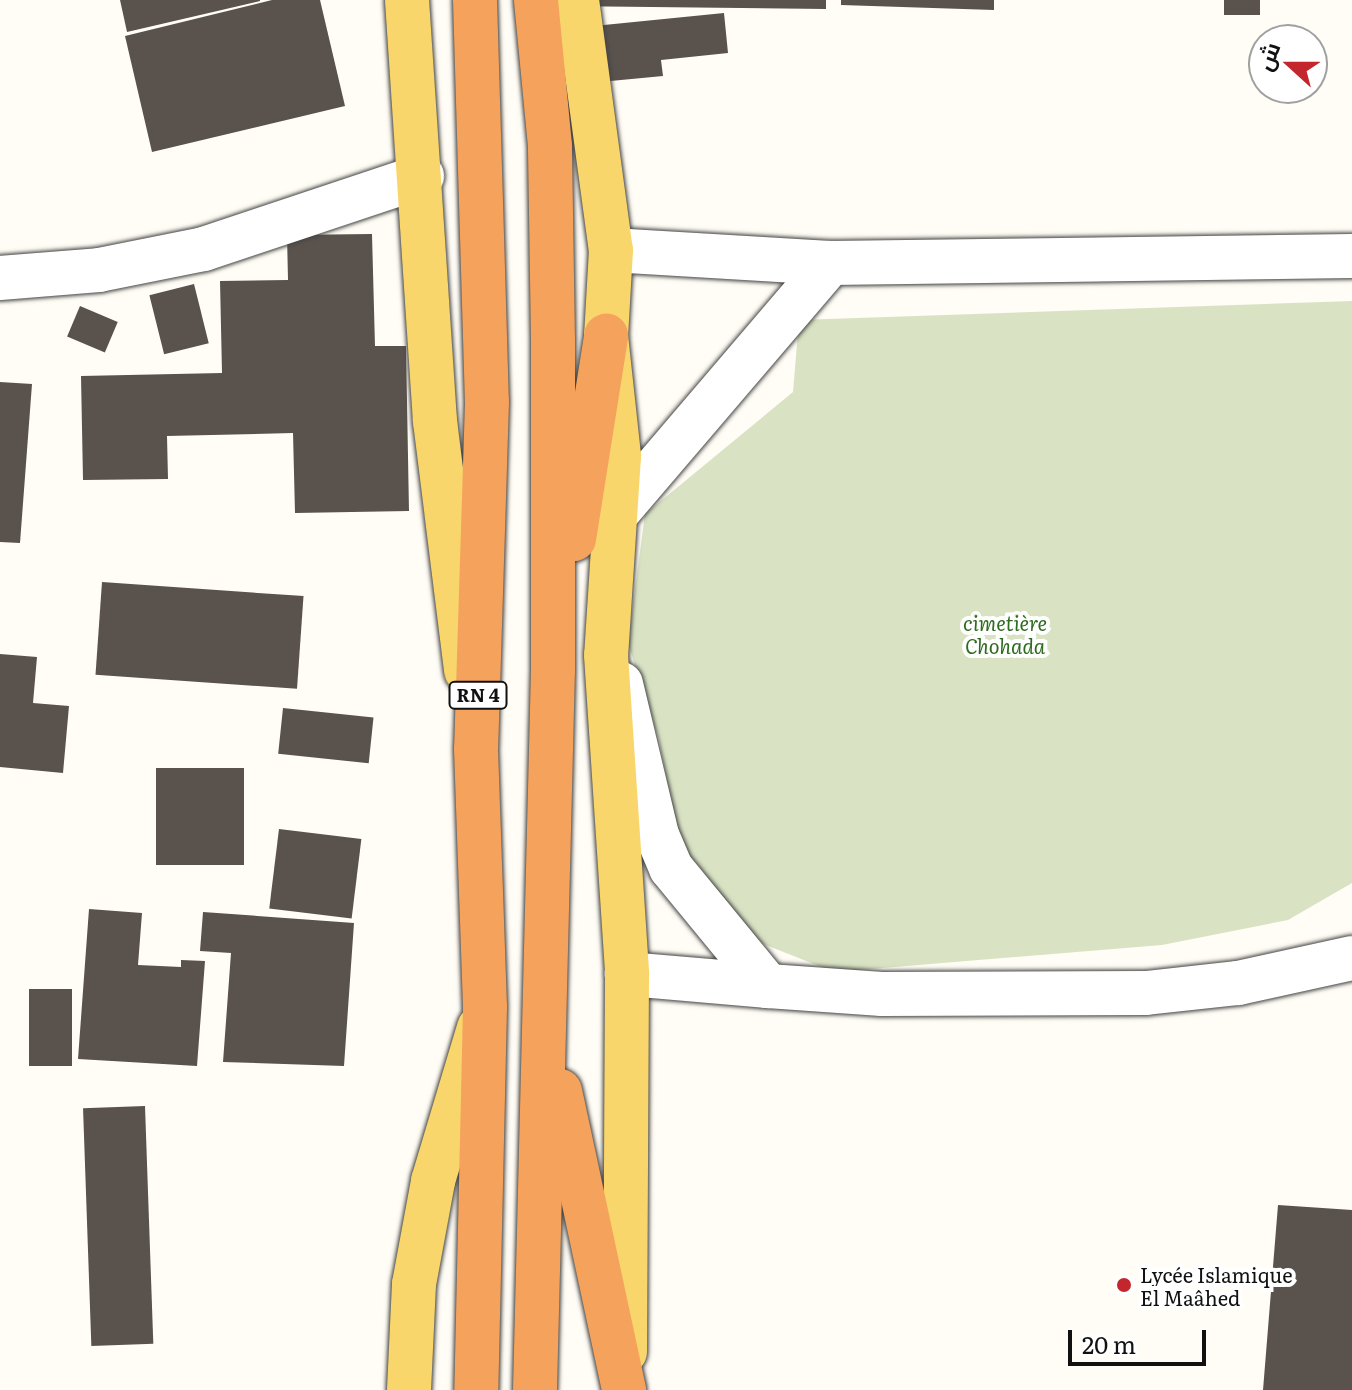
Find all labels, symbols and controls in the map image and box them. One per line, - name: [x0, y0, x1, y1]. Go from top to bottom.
- north arrow: [1248, 24, 1328, 104]
- text: ش: [1247, 37, 1287, 75]
- park label: cimetière Chohada: [963, 611, 1047, 658]
- road number: RN 4: [448, 681, 508, 709]
- place label: Lycée Islamique El Maâhed: [1140, 1262, 1293, 1309]
- marker: Lycée Islamique El Maâhed: [1115, 1276, 1133, 1294]
- scale bar: [1072, 1314, 1210, 1364]
- text: 20 m: [1082, 1326, 1136, 1361]

